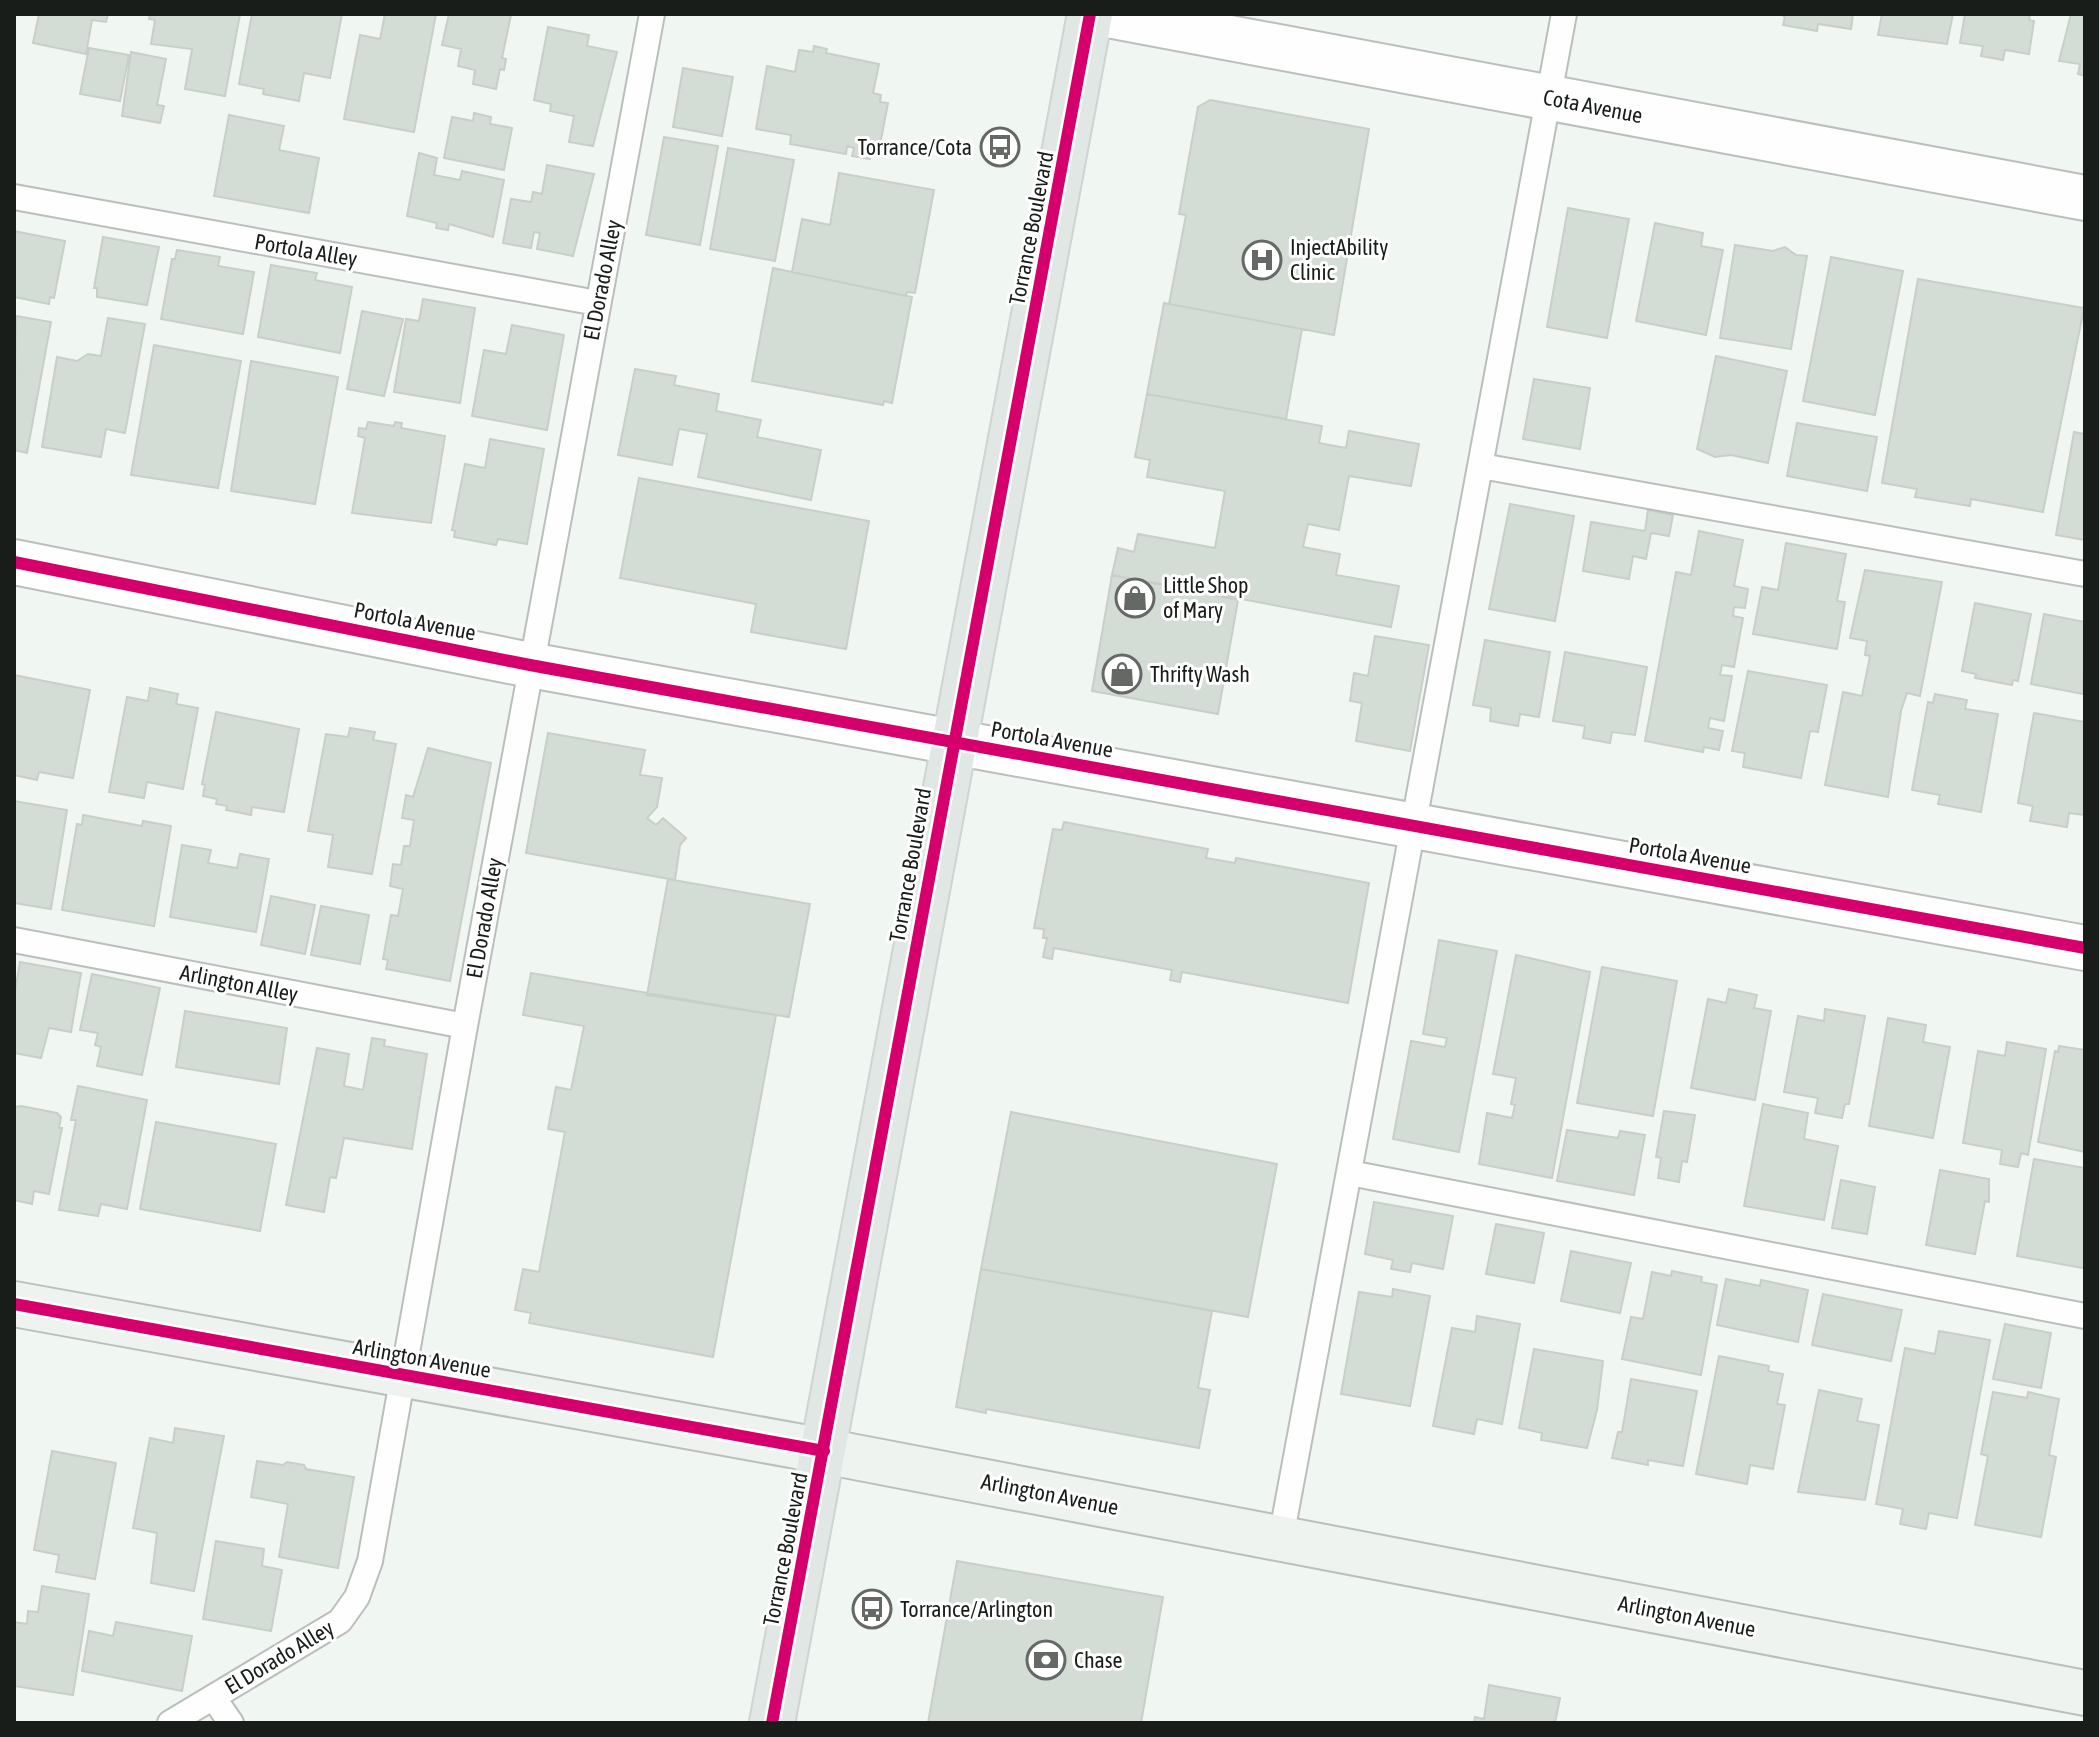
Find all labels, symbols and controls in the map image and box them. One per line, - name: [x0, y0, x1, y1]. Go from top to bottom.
- street label: Cota Avenue: [1541, 84, 1645, 128]
- bus stop icon: Torrance/Cota: [979, 126, 1021, 168]
- place label: Torrance/Cota: [858, 134, 972, 160]
- street label: Torrance Boulevard: [1003, 149, 1059, 307]
- street label: El Dorado Alley: [578, 218, 626, 342]
- street label: Portola Alley: [253, 228, 359, 272]
- place label: InjectAbility Clinic: [1290, 234, 1388, 285]
- hospital icon: InjectAbility Clinic: [1241, 239, 1283, 281]
- place label: Little Shop of Mary: [1163, 572, 1249, 623]
- shop icon: Little Shop of Mary: [1114, 577, 1156, 619]
- street label: Portola Avenue: [352, 596, 478, 646]
- shop icon: Thrifty Wash: [1101, 653, 1143, 695]
- place label: Thrifty Wash: [1150, 661, 1250, 687]
- street label: Portola Avenue: [989, 715, 1115, 763]
- street label: Torrance Boulevard: [884, 786, 936, 944]
- street label: Portola Avenue: [1627, 831, 1753, 879]
- street label: El Dorado Alley: [461, 856, 507, 980]
- street label: Arlington Alley: [178, 959, 300, 1007]
- street label: Arlington Avenue: [351, 1333, 493, 1383]
- street label: Arlington Avenue: [979, 1468, 1121, 1520]
- street label: Torrance Boulevard: [757, 1470, 813, 1628]
- bus stop icon: Torrance/Arlington: [851, 1588, 893, 1630]
- street label: Arlington Avenue: [1616, 1590, 1758, 1642]
- place label: Torrance/Arlington: [900, 1596, 1053, 1622]
- street label: El Dorado Alley: [220, 1614, 338, 1700]
- bank icon: Chase: [1025, 1639, 1067, 1681]
- place label: Chase: [1074, 1647, 1123, 1673]

